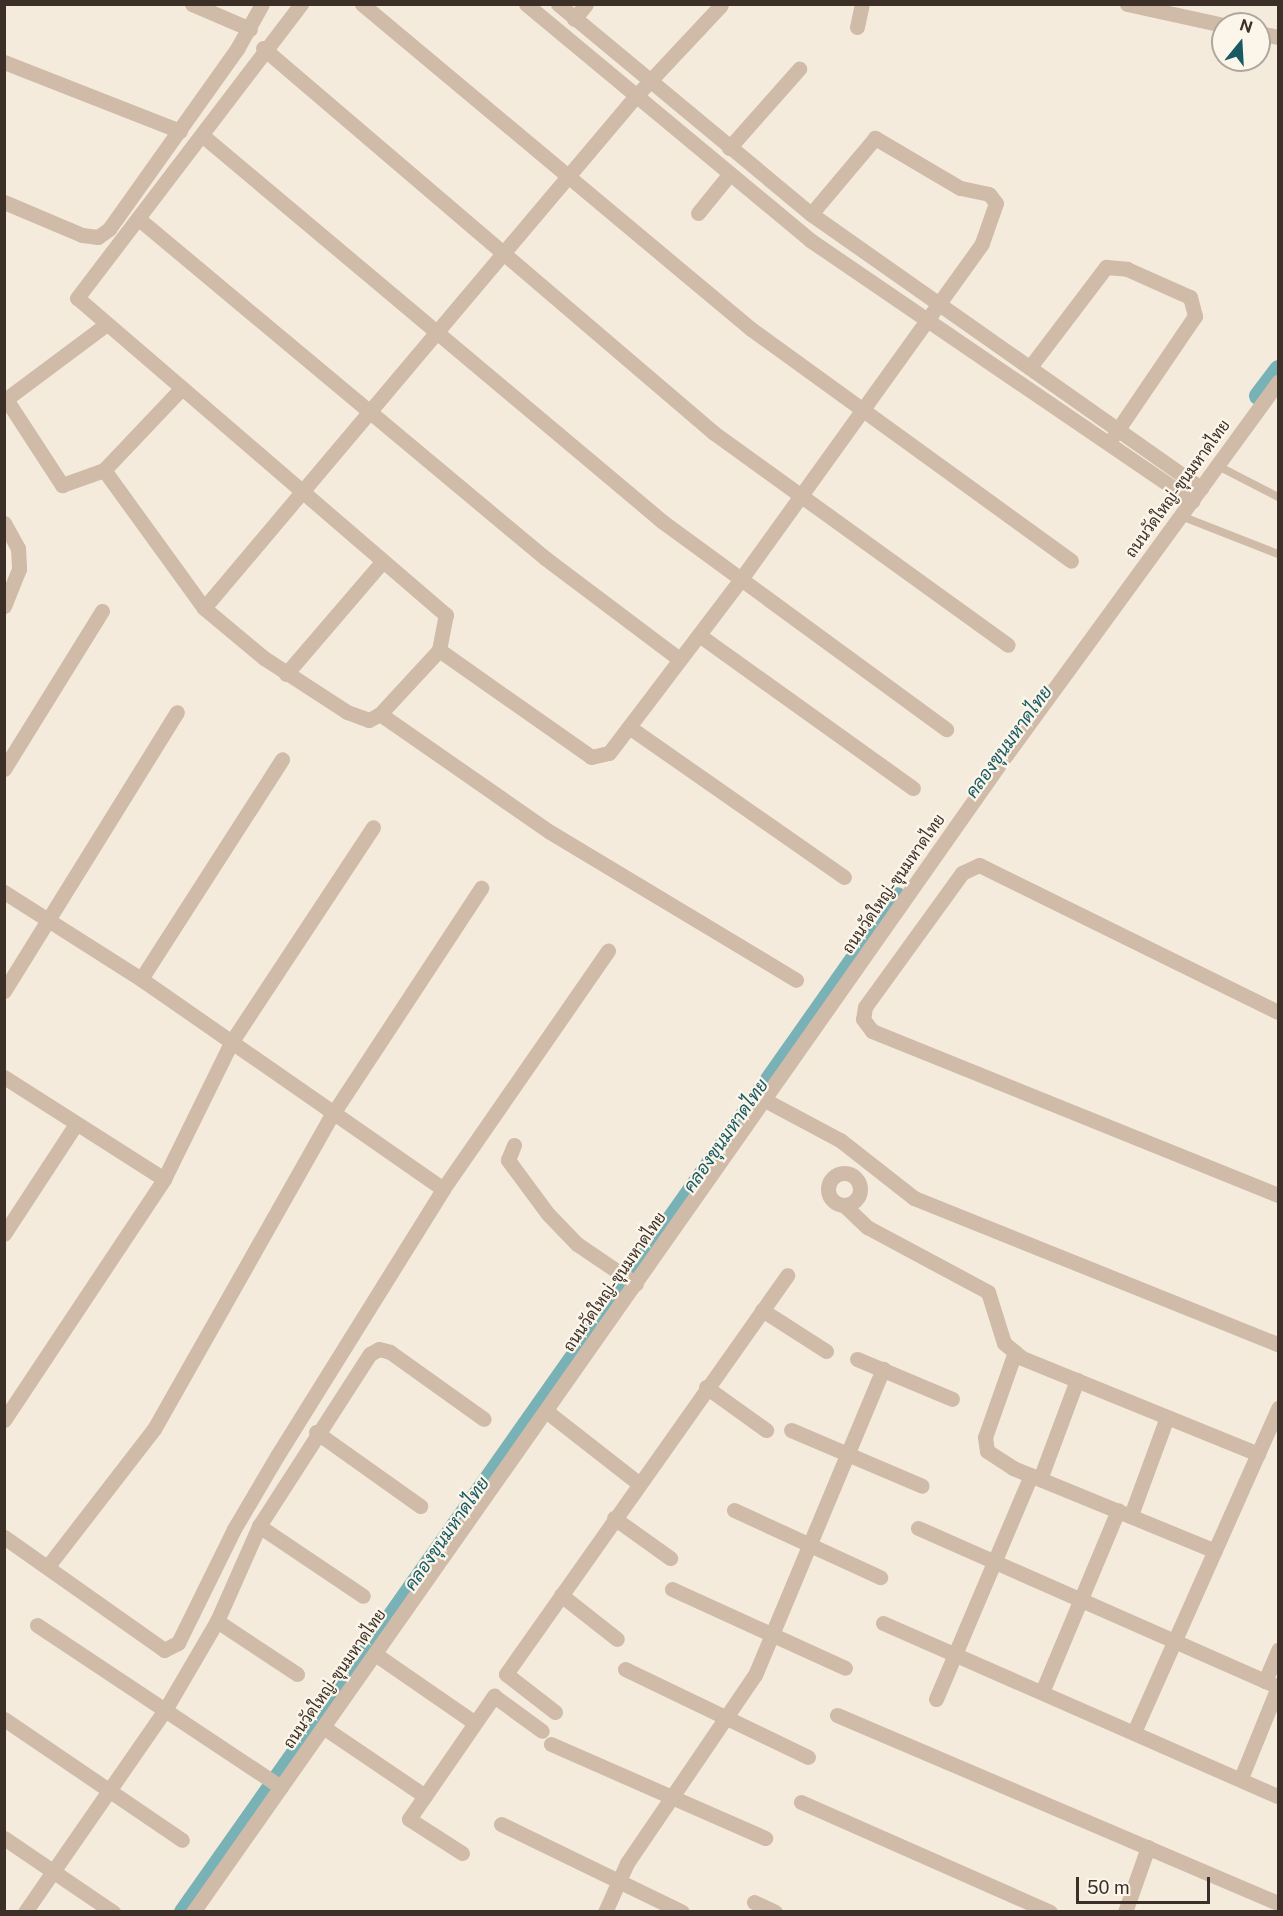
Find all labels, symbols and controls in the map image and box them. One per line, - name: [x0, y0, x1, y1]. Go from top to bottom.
- north arrow: [1211, 12, 1271, 72]
- text: N: [1237, 15, 1255, 37]
- street label: ถนนวัดใหญ่-ขุนมหาดไทย: [1122, 416, 1234, 562]
- water label: คลองขุนมหาดไทย: [961, 682, 1057, 802]
- street label: ถนนวัดใหญ่-ขุนมหาดไทย: [839, 811, 949, 957]
- water label: คลองขุนมหาดไทย: [679, 1075, 773, 1197]
- street label: ถนนวัดใหญ่-ขุนมหาดไทย: [560, 1209, 670, 1355]
- water label: คลองขุนมหาดไทย: [400, 1473, 494, 1595]
- street label: ถนนวัดใหญ่-ขุนมหาดไทย: [280, 1606, 390, 1752]
- scale bar: [1079, 1865, 1212, 1903]
- text: 50 m: [1087, 1877, 1130, 1898]

